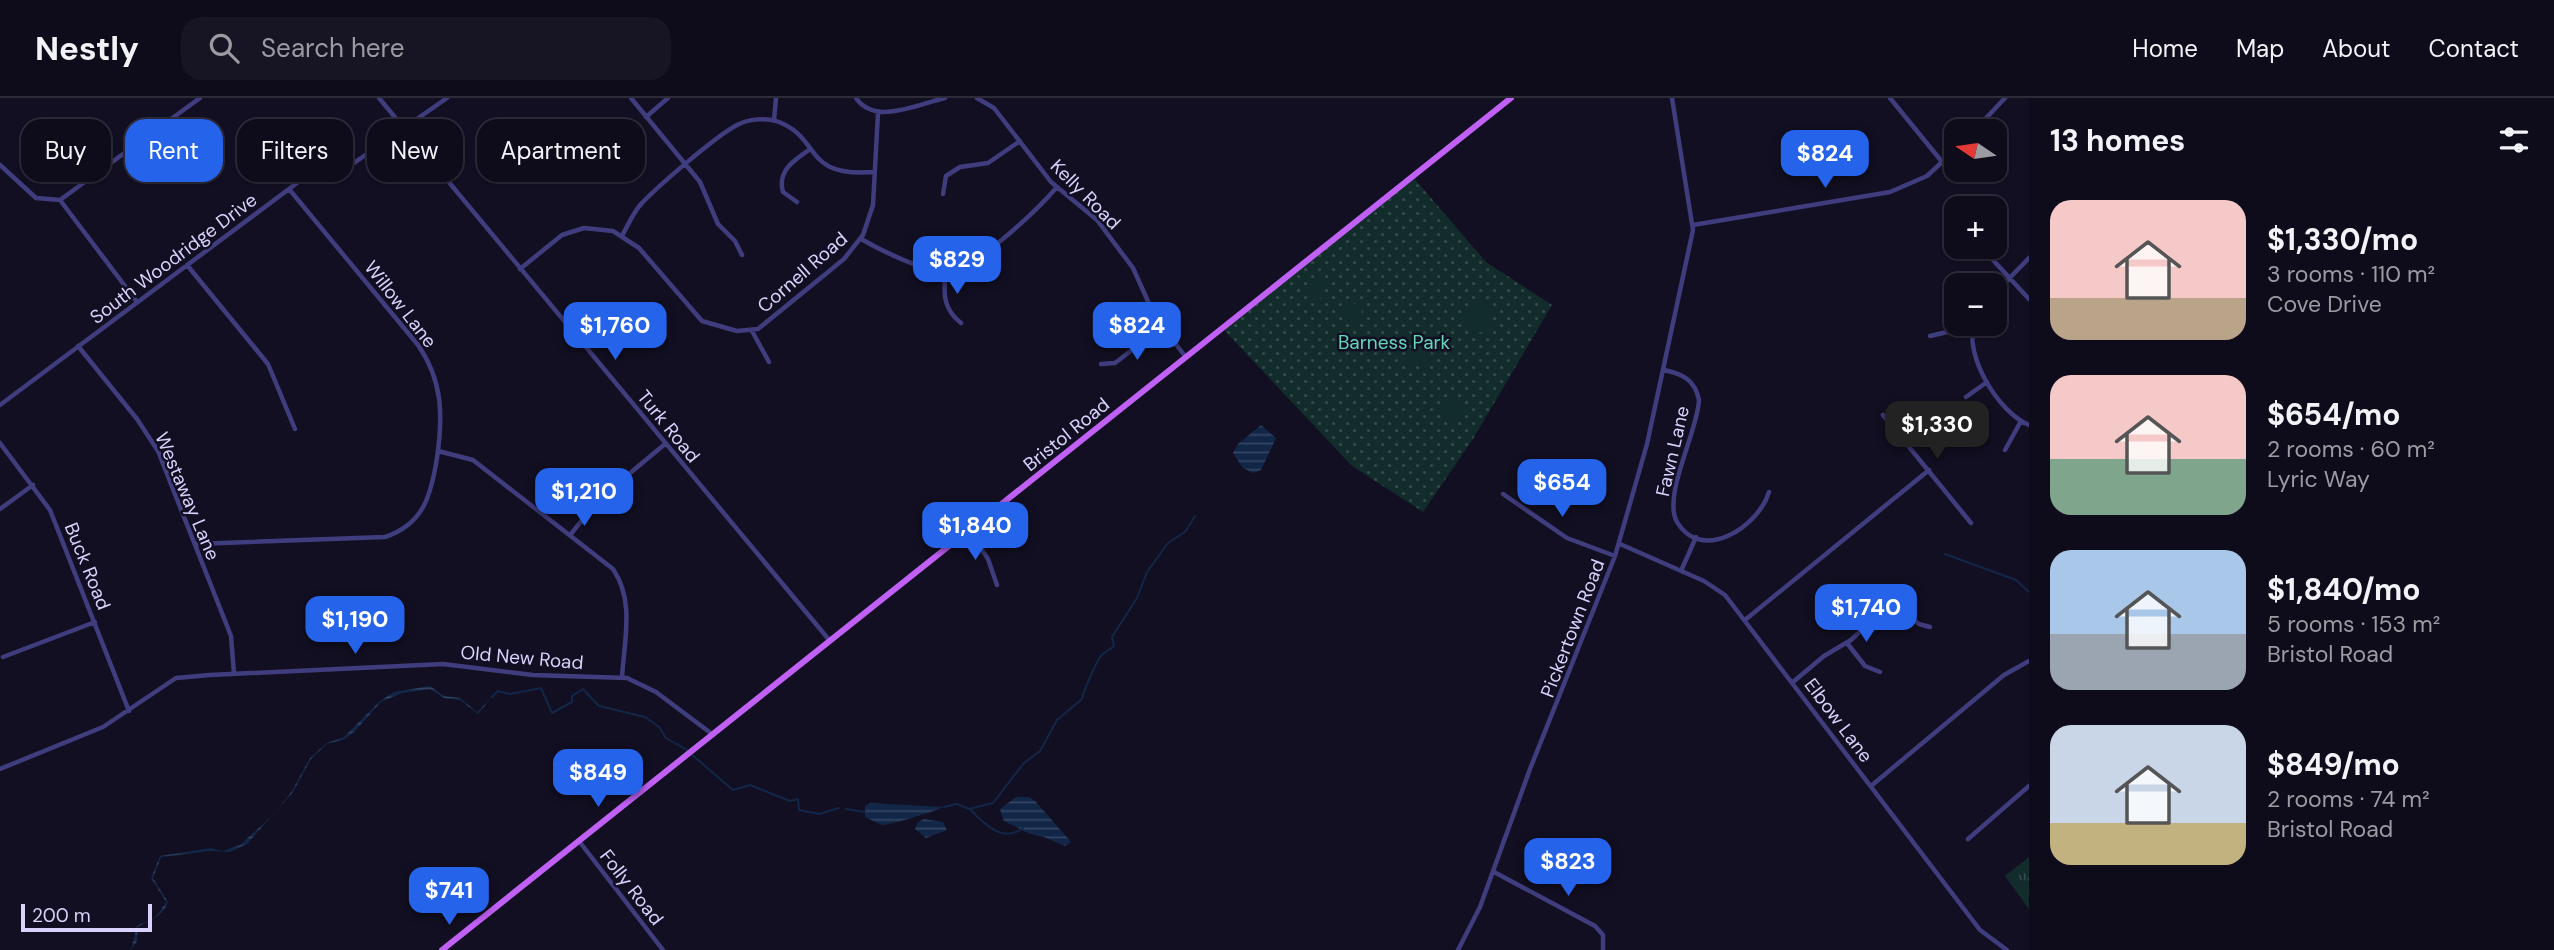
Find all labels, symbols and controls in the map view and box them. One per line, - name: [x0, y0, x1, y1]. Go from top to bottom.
- search box: [181, 17, 671, 80]
- text: Nestly: [35, 27, 139, 70]
- icon: search: [205, 29, 243, 67]
- text: Search here: [261, 31, 405, 65]
- text: Home: [2132, 33, 2198, 64]
- text: Map: [2236, 33, 2284, 64]
- text: About: [2322, 33, 2391, 64]
- text: Contact: [2429, 33, 2519, 64]
- chip: Buy: [21, 119, 111, 182]
- chip: Rent: [125, 119, 223, 182]
- chip: Filters: [237, 119, 353, 182]
- chip: New: [367, 119, 463, 182]
- chip: Apartment: [477, 119, 645, 182]
- north arrow: [1944, 119, 2007, 182]
- map controls: [1944, 119, 2007, 336]
- text: 13 homes: [2050, 121, 2185, 160]
- icon: filters: [2495, 121, 2533, 159]
- pin: $824: [1784, 130, 1866, 190]
- text: $824: [1797, 138, 1853, 168]
- street label: Kelly Road: [1045, 154, 1126, 235]
- street label: South Woodridge Drive: [85, 187, 262, 329]
- button: +: [1944, 196, 2007, 259]
- text: $1,330/mo: [2267, 220, 2418, 259]
- street label: Cornell Road: [752, 226, 853, 318]
- icon: home: [2106, 228, 2190, 312]
- pin: $829: [916, 236, 998, 296]
- text: $829: [929, 244, 985, 274]
- street label: Willow Lane: [359, 256, 442, 353]
- text: 3 rooms · 110 m²: [2267, 259, 2435, 289]
- button: −: [1944, 273, 2007, 336]
- text: Cove Drive: [2267, 289, 2382, 319]
- pin: $1,760: [558, 302, 672, 362]
- pin: $824: [1096, 302, 1178, 362]
- text: $1,760: [580, 310, 650, 340]
- text: $824: [1109, 310, 1165, 340]
- park label: Barness Park: [1338, 330, 1451, 355]
- street label: Turk Road: [632, 385, 706, 468]
- street label: Bristol Road: [1018, 392, 1115, 477]
- text: $654/mo: [2267, 395, 2400, 434]
- pin: $1,330: [1880, 402, 1994, 461]
- street label: Fawn Lane: [1650, 403, 1695, 499]
- icon: home: [2106, 403, 2190, 487]
- text: $1,330: [1901, 409, 1973, 439]
- street label: Westaway Lane: [149, 428, 226, 564]
- text: 2 rooms · 60 m²: [2267, 434, 2435, 464]
- pin: $654: [1521, 460, 1603, 519]
- text: Lyric Way: [2267, 464, 2370, 494]
- text: $654: [1533, 467, 1591, 497]
- pin: $1,210: [527, 468, 641, 528]
- text: $1,210: [551, 476, 617, 506]
- pin: $1,840: [918, 503, 1032, 562]
- text: $1,840: [938, 510, 1012, 540]
- street label: Buck Road: [59, 519, 116, 614]
- street label: Pickertown Road: [1535, 556, 1610, 701]
- text: $1,840/mo: [2267, 570, 2421, 609]
- icon: home: [2106, 578, 2190, 662]
- pin: $1,740: [1809, 584, 1923, 644]
- text: $1,740: [1831, 592, 1901, 622]
- pin: $1,190: [298, 596, 412, 656]
- text: $1,190: [321, 604, 389, 634]
- text: 5 rooms · 153 m²: [2267, 609, 2440, 639]
- text: Bristol Road: [2267, 639, 2393, 669]
- street label: Old New Road: [459, 640, 584, 675]
- street label: Elbow Lane: [1799, 673, 1878, 768]
- text: $849/mo: [2267, 745, 2400, 784]
- pin: $849: [557, 750, 639, 809]
- icon: home: [2106, 753, 2190, 837]
- text: $849: [569, 757, 627, 787]
- text: 2 rooms · 74 m²: [2267, 784, 2430, 814]
- text: Bristol Road: [2267, 814, 2393, 844]
- pin: $823: [1527, 838, 1609, 898]
- street label: Folly Road: [594, 844, 669, 930]
- text: $823: [1540, 846, 1596, 876]
- pin: $741: [408, 868, 490, 927]
- text: $741: [425, 875, 473, 905]
- scale bar: [21, 901, 152, 933]
- text: 200 m: [32, 903, 91, 928]

